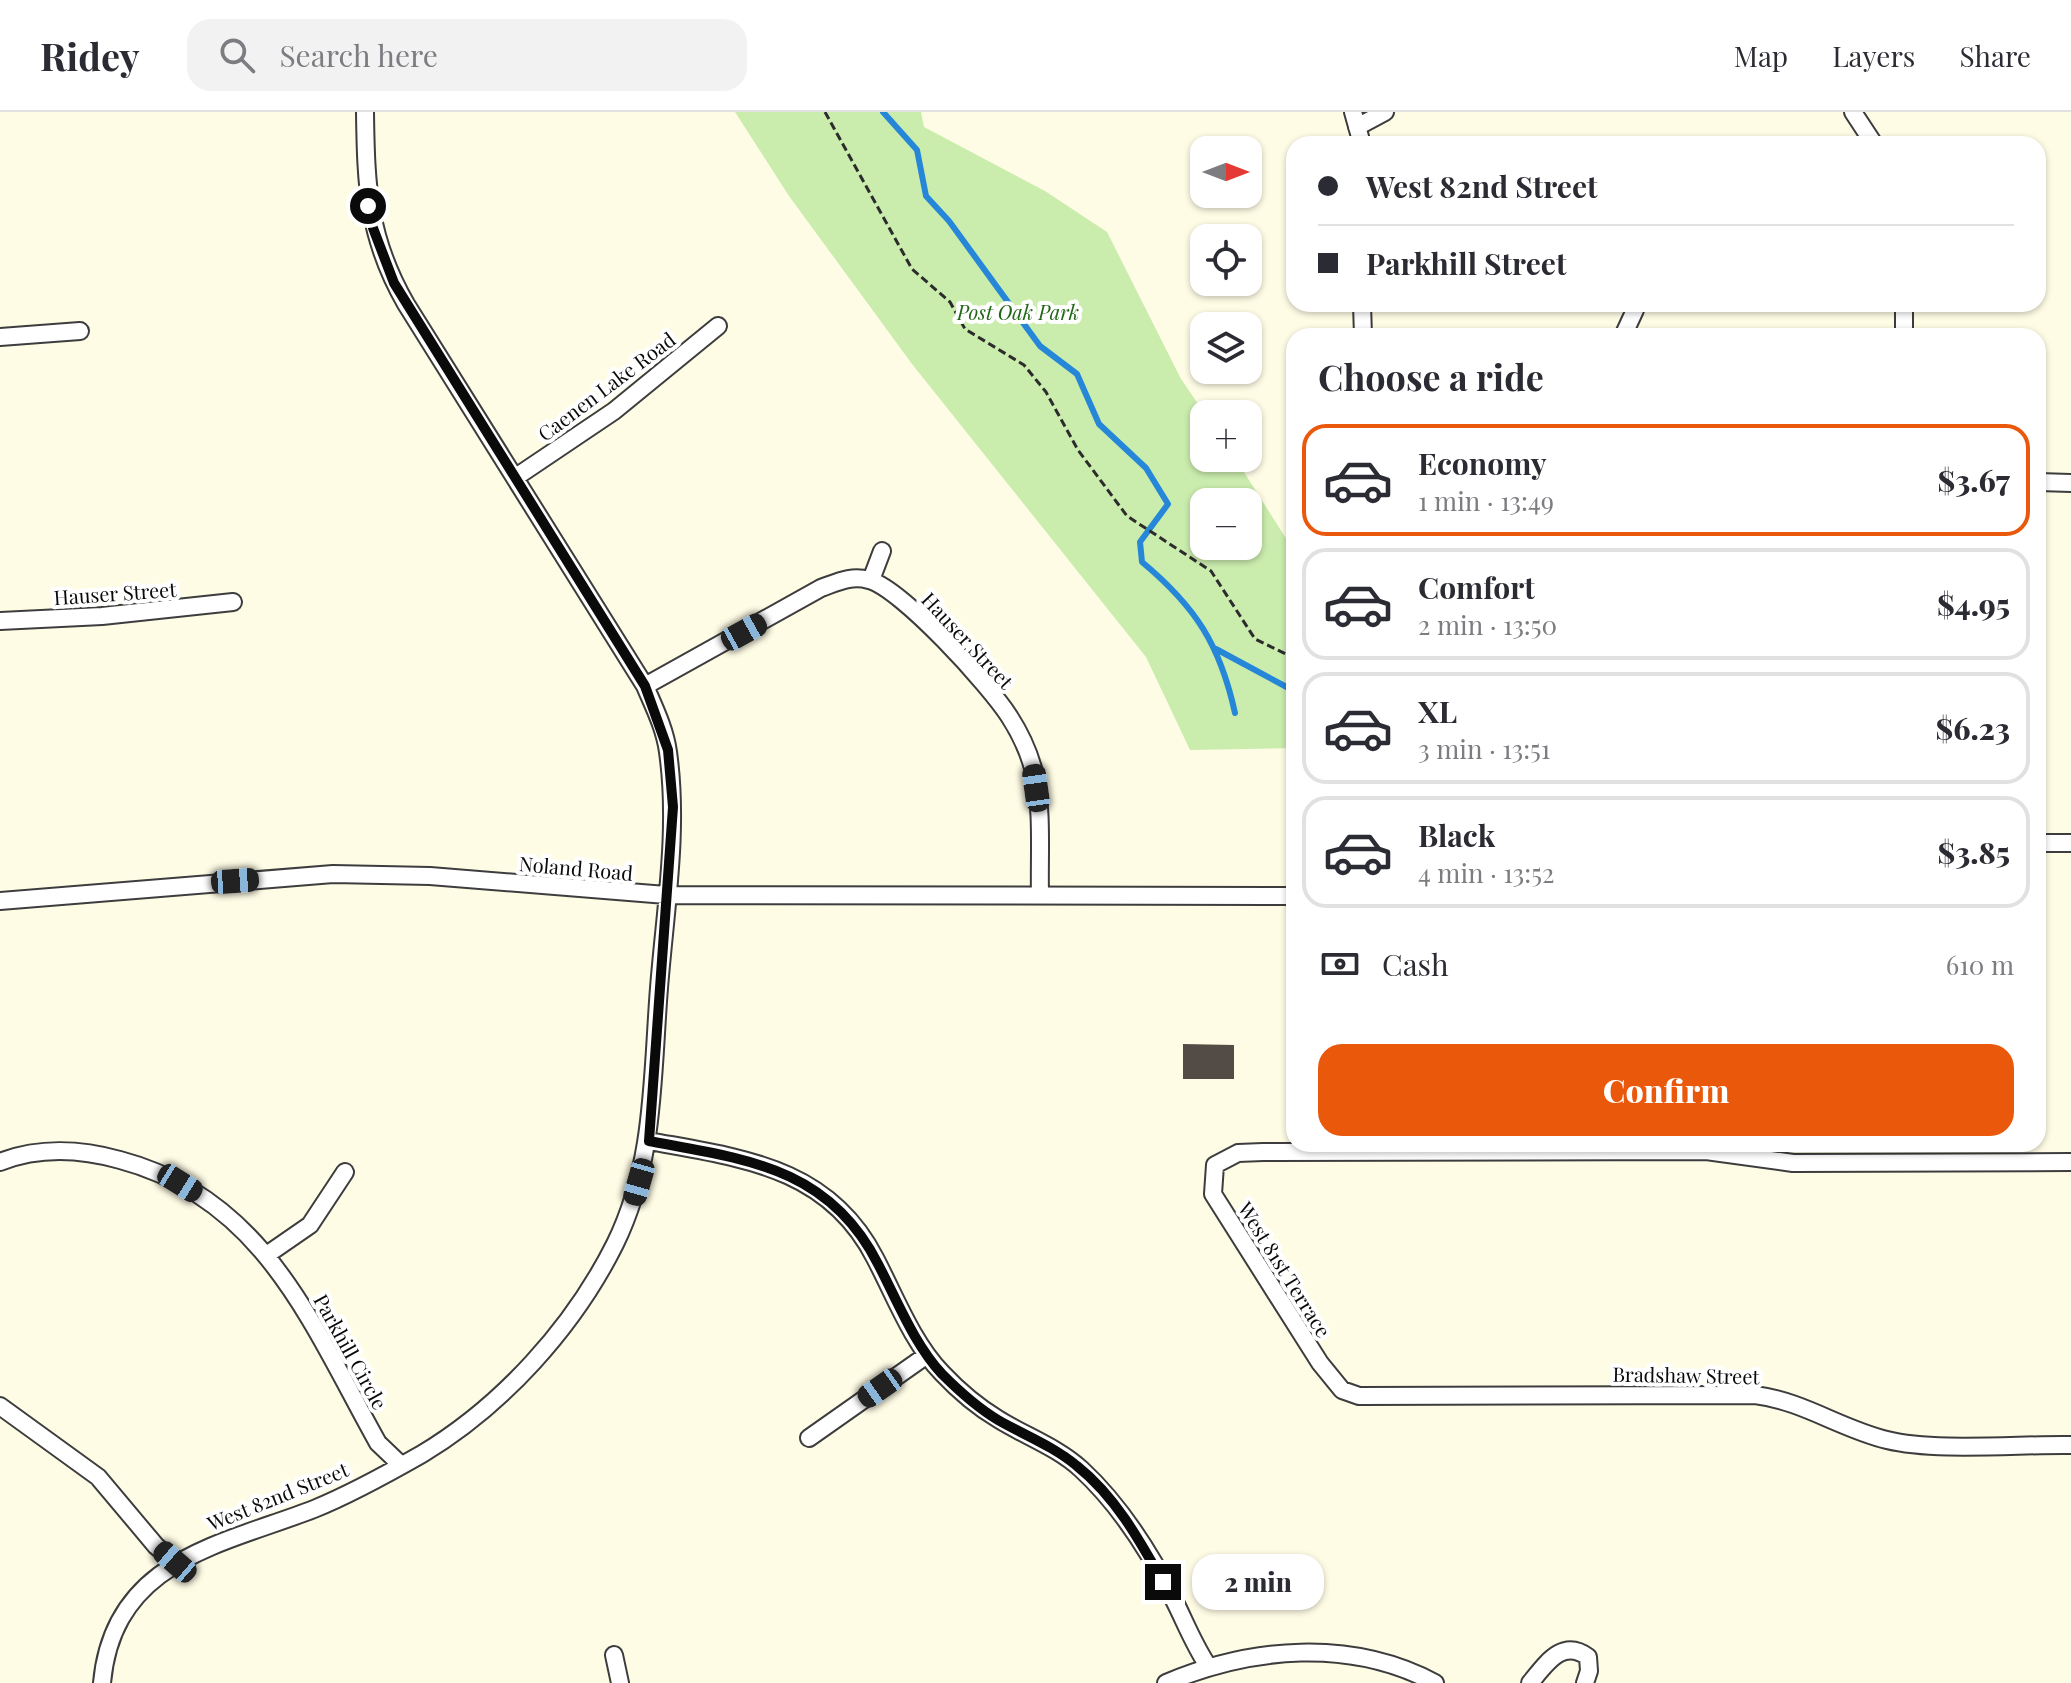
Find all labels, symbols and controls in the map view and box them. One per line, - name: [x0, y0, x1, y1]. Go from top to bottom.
- search box: [187, 19, 747, 91]
- text: Ridey: [40, 30, 139, 81]
- icon: search: [215, 33, 259, 77]
- text: Search here: [279, 35, 438, 75]
- text: Map: [1734, 37, 1788, 74]
- text: Layers: [1832, 37, 1915, 74]
- text: Share: [1959, 37, 2031, 74]
- north arrow: [1190, 136, 1262, 208]
- map controls: [1190, 136, 1262, 560]
- text: West 82nd Street: [1366, 166, 1598, 206]
- route start: [350, 188, 386, 224]
- button: locate: [1190, 224, 1262, 296]
- text: Parkhill Street: [1366, 243, 1566, 283]
- park label: Post Oak Park: [956, 298, 1079, 325]
- button: layers: [1190, 312, 1262, 384]
- street label: Caenen Lake Road: [532, 325, 681, 446]
- text: Choose a ride: [1318, 352, 1544, 400]
- button: +: [1190, 400, 1262, 472]
- text: Economy: [1418, 443, 1547, 483]
- icon: car: [1322, 444, 1394, 516]
- text: $3.67: [1938, 460, 2010, 500]
- text: 1 min · 13:49: [1418, 483, 1554, 518]
- button: −: [1190, 488, 1262, 560]
- text: Comfort: [1418, 567, 1535, 607]
- icon: car: [1322, 568, 1394, 640]
- street label: Hauser Street: [53, 575, 178, 610]
- text: $4.95: [1937, 584, 2010, 624]
- street label: Hauser Street: [916, 586, 1020, 695]
- text: 2 min · 13:50: [1418, 607, 1557, 642]
- car: [717, 610, 771, 654]
- text: XL: [1418, 691, 1457, 731]
- icon: car: [1322, 692, 1394, 764]
- text: $6.23: [1936, 708, 2010, 748]
- text: 3 min · 13:51: [1418, 731, 1550, 766]
- car: [1021, 763, 1051, 813]
- text: Black: [1418, 815, 1495, 855]
- icon: car: [1322, 816, 1394, 888]
- text: $3.85: [1938, 832, 2010, 872]
- street label: Noland Road: [518, 849, 635, 886]
- text: 4 min · 13:52: [1418, 855, 1554, 890]
- car: [210, 867, 260, 895]
- icon: cash: [1318, 942, 1362, 986]
- text: Cash: [1382, 944, 1449, 984]
- text: 610 m: [1946, 947, 2014, 982]
- button: Confirm: [1318, 1044, 2014, 1136]
- car: [621, 1156, 657, 1208]
- car: [153, 1160, 207, 1206]
- street label: West 81st Terrace: [1232, 1196, 1338, 1342]
- street label: Parkhill Circle: [308, 1289, 394, 1414]
- street label: Bradshaw Street: [1612, 1360, 1761, 1389]
- car: [853, 1364, 907, 1412]
- street label: West 82nd Street: [202, 1455, 353, 1537]
- car: [149, 1537, 201, 1587]
- callout: 2 min: [1191, 1554, 1323, 1610]
- route end: [1145, 1564, 1181, 1600]
- text: 2 min: [1224, 1564, 1292, 1599]

